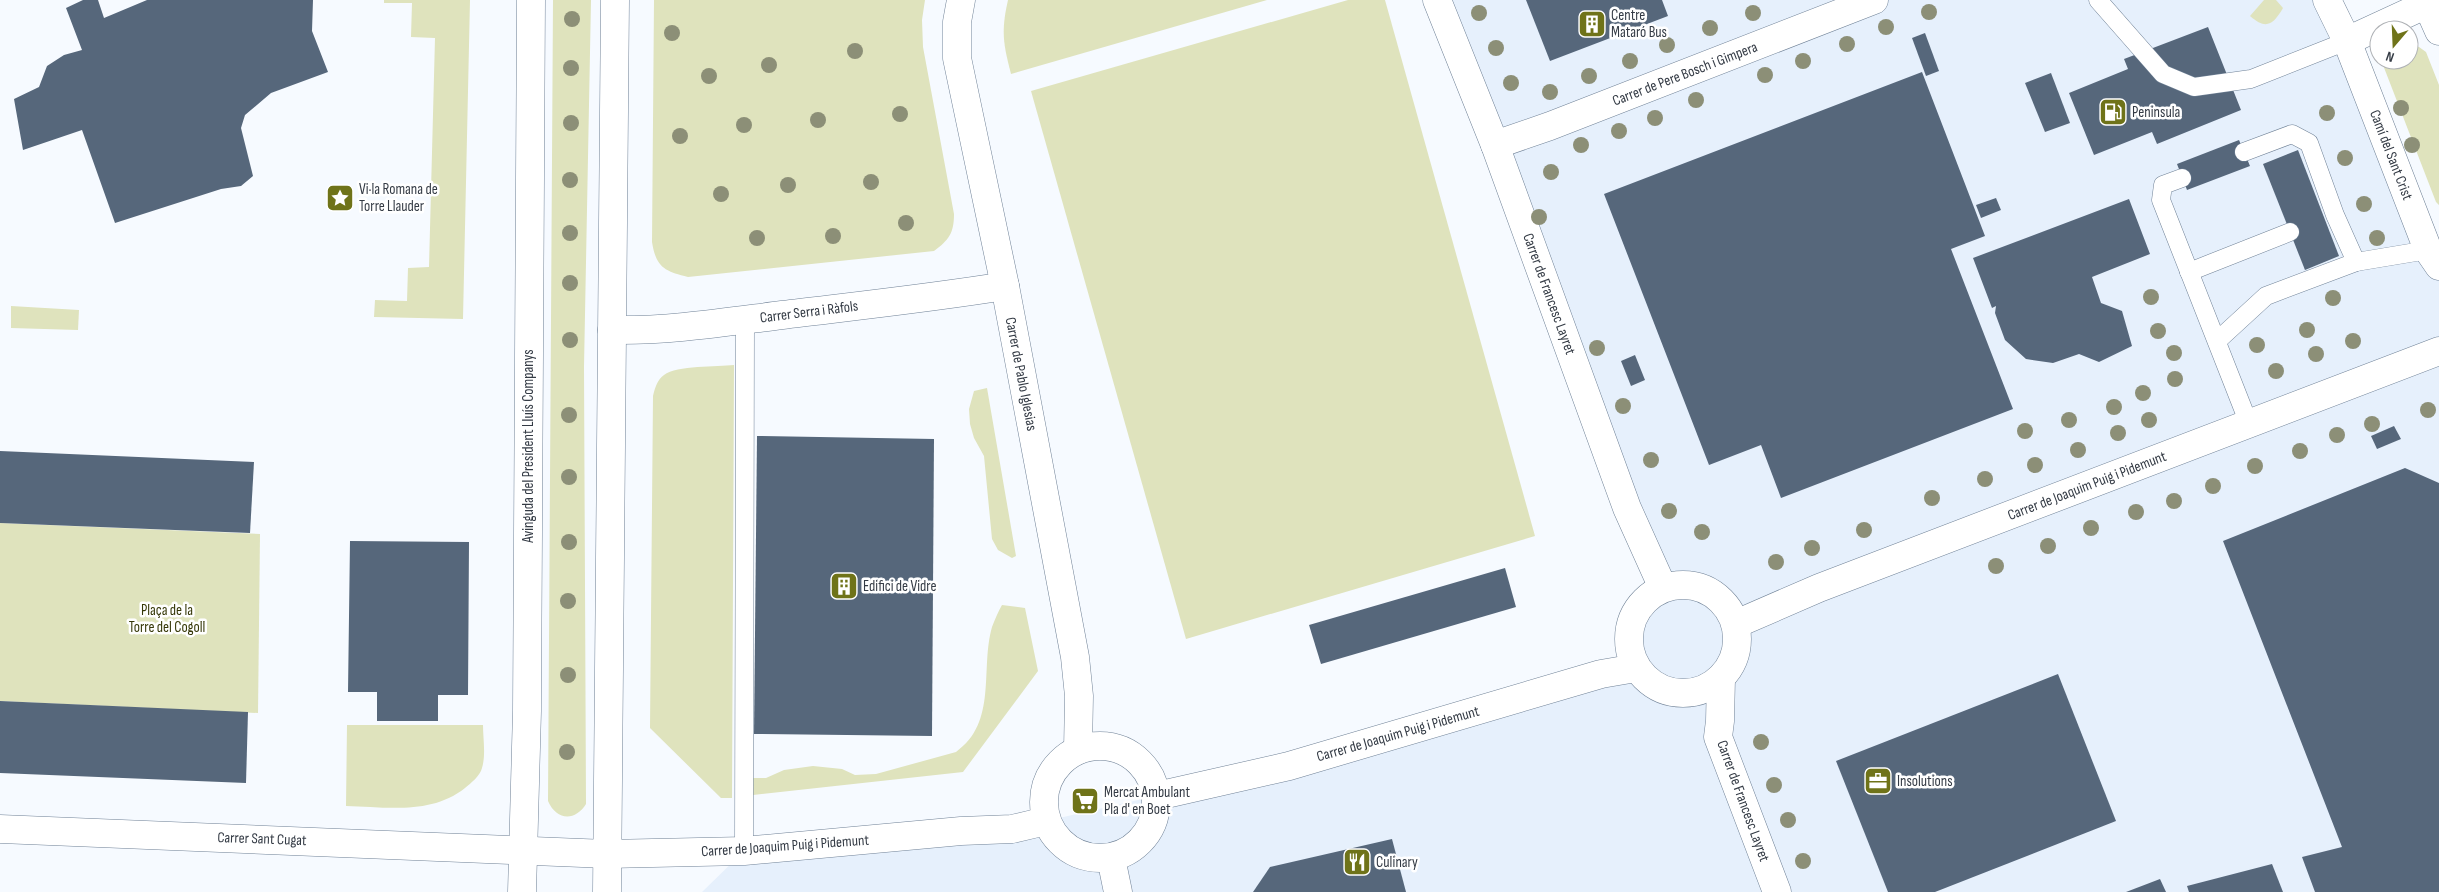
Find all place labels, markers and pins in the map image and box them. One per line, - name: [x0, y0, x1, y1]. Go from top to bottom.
- place label: Centre Mataró Bus: [1611, 6, 1667, 42]
- building icon: Centre Mataró Bus: [1577, 9, 1607, 39]
- fuel station icon: Peninsula: [2098, 97, 2128, 127]
- place label: Peninsula: [2132, 103, 2180, 122]
- place label: Vi·la Romana de Torre Llauder: [359, 180, 438, 216]
- place icon: Vi·la Romana de Torre Llauder: [325, 183, 355, 213]
- building icon: Edifici de Vidre: [829, 571, 859, 601]
- place label: Edifici de Vidre: [863, 577, 936, 596]
- office icon: Insolutions: [1863, 766, 1893, 796]
- place label: Insolutions: [1897, 772, 1953, 791]
- place label: Mercat Ambulant Pla d' en Boet: [1104, 783, 1190, 819]
- supermarket icon: Mercat Ambulant Pla d' en Boet: [1070, 786, 1100, 816]
- restaurant icon: Culinary: [1342, 847, 1372, 877]
- place label: Culinary: [1376, 853, 1418, 872]

